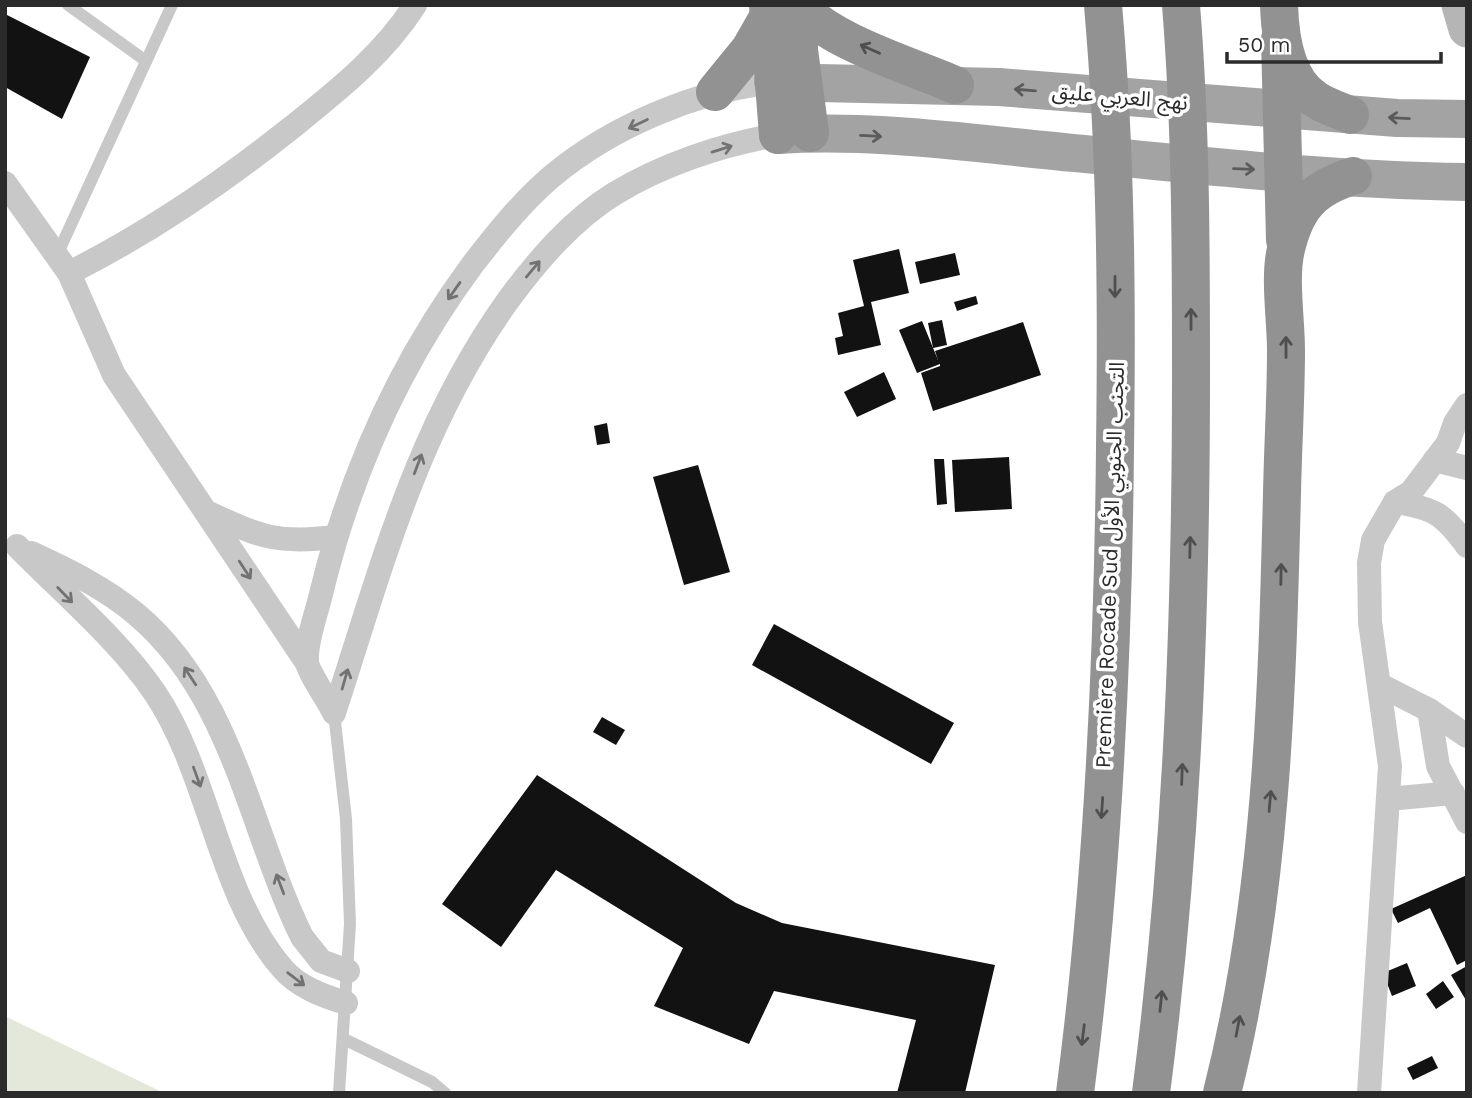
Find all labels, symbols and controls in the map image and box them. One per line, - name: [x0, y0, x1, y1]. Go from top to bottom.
- scale bar: [1227, 21, 1440, 65]
- text: 50 m: [1238, 32, 1290, 57]
- one-way arrow: [859, 42, 881, 55]
- street label: نهج العربي عليق: [1051, 78, 1189, 119]
- one-way arrow: [1014, 83, 1037, 96]
- one-way arrow: [1388, 111, 1410, 124]
- one-way arrow: [628, 117, 649, 131]
- one-way arrow: [859, 130, 882, 143]
- one-way arrow: [710, 142, 732, 154]
- one-way arrow: [1232, 162, 1255, 175]
- one-way arrow: [525, 260, 541, 278]
- one-way arrow: [1108, 275, 1122, 298]
- one-way arrow: [447, 281, 461, 300]
- one-way arrow: [1184, 308, 1198, 331]
- one-way arrow: [1279, 336, 1293, 359]
- street label: Première Rocade Sud التجنب الجنوبي الأول: [1090, 361, 1133, 769]
- one-way arrow: [413, 453, 426, 475]
- one-way arrow: [1183, 535, 1197, 558]
- one-way arrow: [238, 560, 252, 579]
- one-way arrow: [1274, 563, 1287, 586]
- one-way arrow: [56, 586, 73, 603]
- one-way arrow: [183, 666, 197, 686]
- one-way arrow: [340, 668, 353, 690]
- one-way arrow: [1175, 763, 1188, 786]
- one-way arrow: [191, 766, 204, 788]
- one-way arrow: [1264, 791, 1277, 813]
- one-way arrow: [1095, 796, 1108, 819]
- one-way arrow: [272, 874, 285, 896]
- one-way arrow: [286, 972, 304, 987]
- one-way arrow: [1155, 990, 1168, 1012]
- one-way arrow: [1232, 1015, 1246, 1038]
- one-way arrow: [1076, 1023, 1089, 1046]

